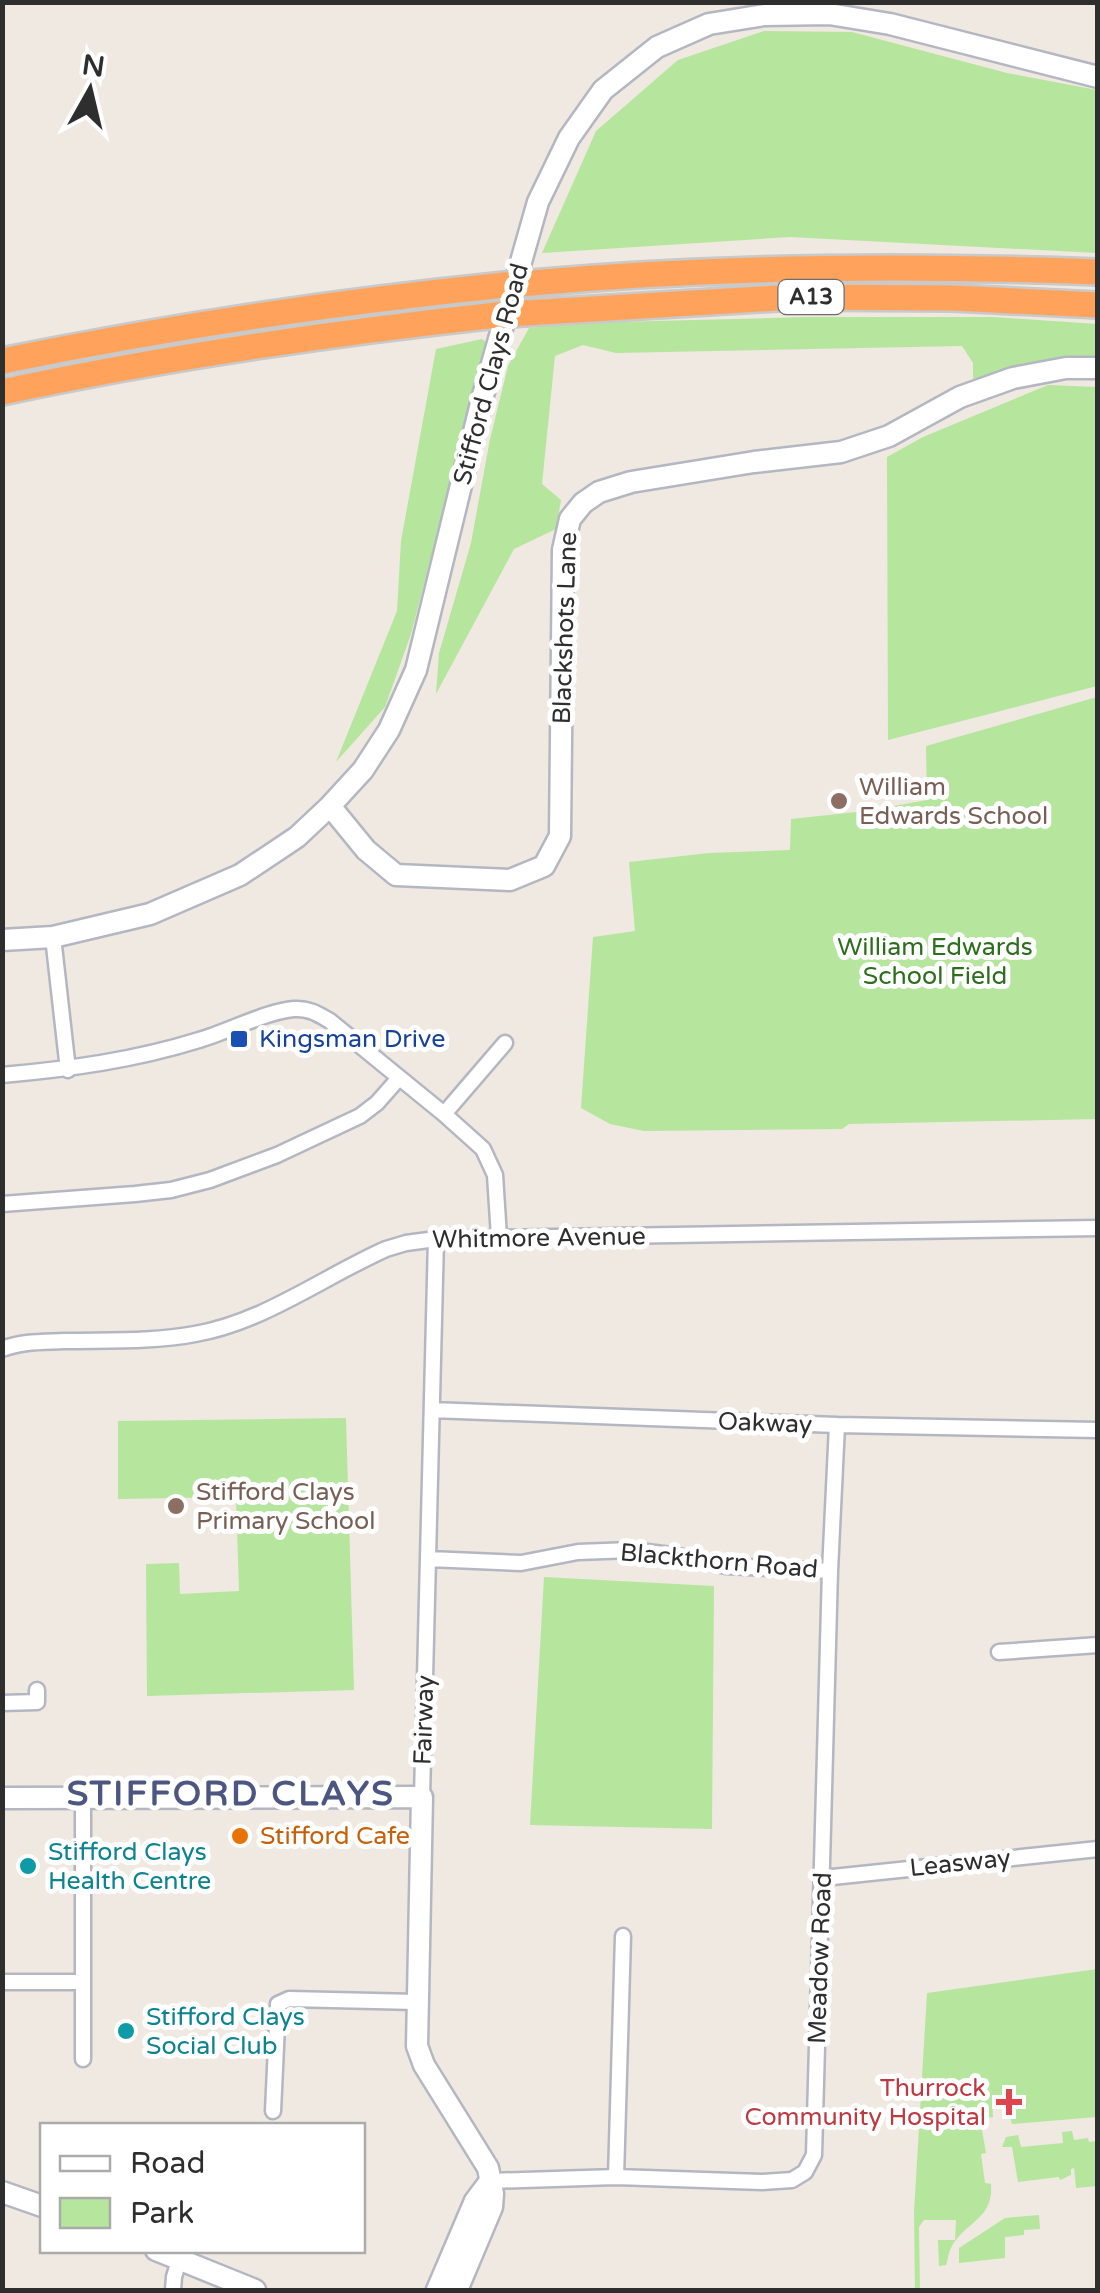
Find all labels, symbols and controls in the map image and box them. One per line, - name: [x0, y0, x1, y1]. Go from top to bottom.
- north arrow: [40, 40, 140, 140]
- text: N: [80, 48, 107, 85]
- street label: Stifford Clays Road: [447, 260, 535, 488]
- road number: A13: [778, 280, 844, 314]
- street label: Blackshots Lane: [547, 531, 583, 725]
- place label: William Edwards School: [859, 772, 1048, 831]
- marker: William Edwards School: [828, 790, 850, 812]
- park label: William Edwards School Field: [837, 932, 1033, 991]
- place label: Kingsman Drive: [259, 1024, 445, 1054]
- marker: Kingsman Drive: [228, 1028, 250, 1050]
- street label: Whitmore Avenue: [432, 1221, 646, 1255]
- street label: Oakway: [717, 1406, 813, 1440]
- place label: Stifford Clays Primary School: [196, 1477, 375, 1536]
- marker: Stifford Clays Primary School: [165, 1495, 187, 1517]
- street label: Blackthorn Road: [619, 1537, 819, 1585]
- street label: Fairway: [407, 1674, 441, 1766]
- district label: STIFFORD CLAYS: [67, 1773, 395, 1815]
- place label: Stifford Cafe: [260, 1821, 410, 1851]
- marker: Stifford Cafe: [229, 1825, 251, 1847]
- place label: Stifford Clays Health Centre: [48, 1837, 211, 1896]
- street label: Leasway: [908, 1843, 1012, 1883]
- marker: Stifford Clays Health Centre: [17, 1855, 39, 1877]
- street label: Meadow Road: [802, 1872, 838, 2044]
- place label: Stifford Clays Social Club: [146, 2002, 305, 2061]
- marker: Stifford Clays Social Club: [115, 2020, 137, 2042]
- place label: Thurrock Community Hospital: [744, 2073, 986, 2132]
- marker: Thurrock Community Hospital: [996, 2089, 1022, 2115]
- legend: [40, 2123, 365, 2253]
- text: Road: [130, 2145, 205, 2182]
- text: Park: [130, 2195, 194, 2232]

